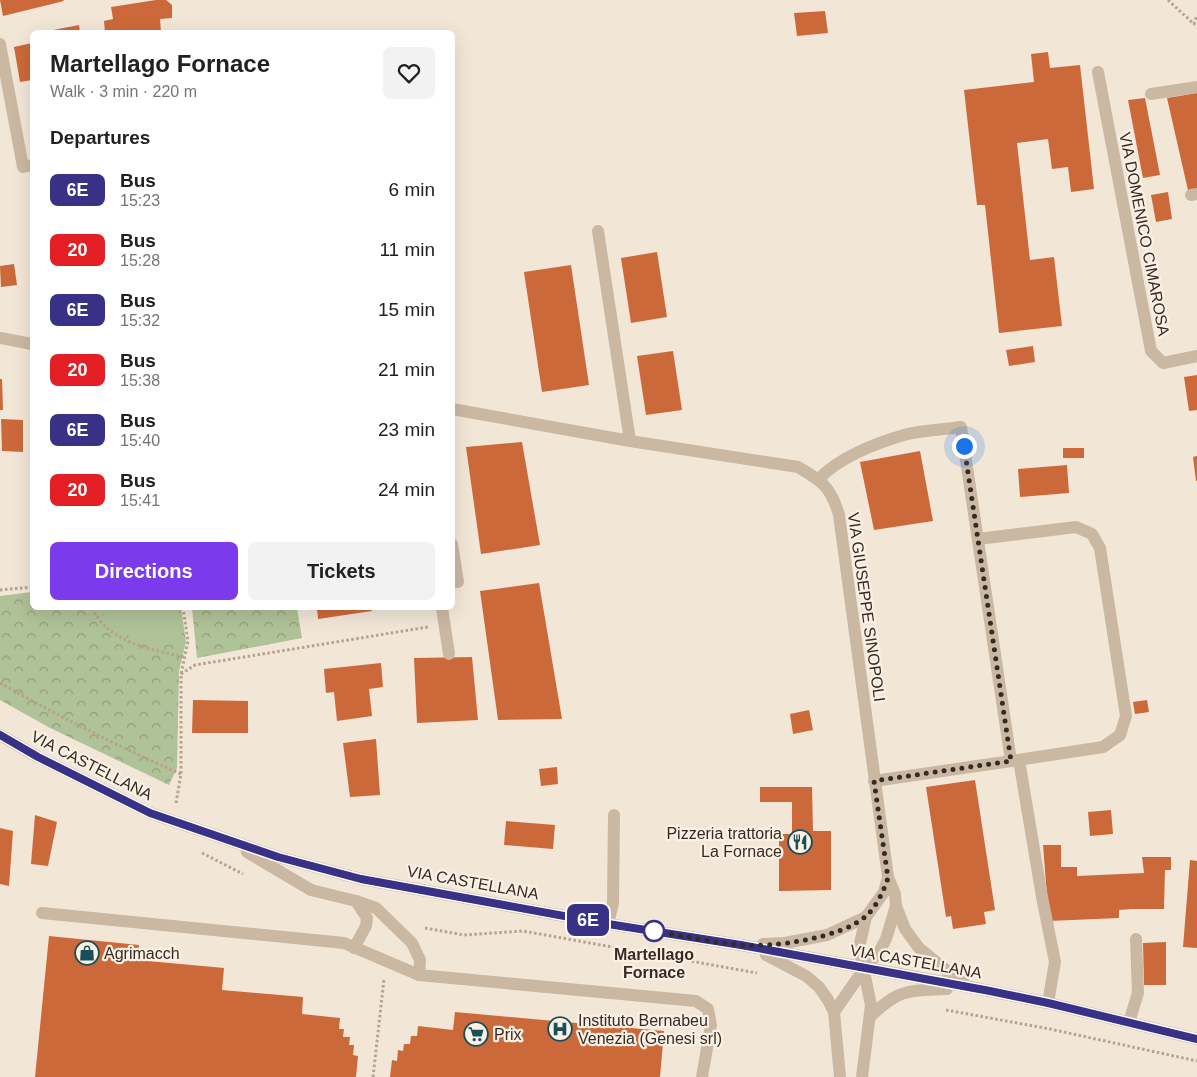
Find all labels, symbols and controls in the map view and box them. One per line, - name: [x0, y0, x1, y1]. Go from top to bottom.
- button: heart: [383, 47, 435, 99]
- text: Martellago Fornace: [50, 50, 270, 77]
- text: Walk · 3 min · 220 m: [50, 83, 197, 100]
- text: Departures: [50, 127, 150, 148]
- street label: VIA DOMENICO CIMAROSA: [1116, 131, 1173, 338]
- text: Bus: [120, 170, 156, 191]
- text: 6 min: [389, 179, 435, 200]
- text: 6E: [66, 180, 89, 200]
- text: 15:23: [120, 192, 160, 209]
- text: Bus: [120, 230, 156, 251]
- text: 11 min: [379, 239, 435, 260]
- text: 20: [67, 240, 88, 260]
- text: 15:28: [120, 252, 160, 269]
- text: Bus: [120, 290, 156, 311]
- text: 15 min: [378, 299, 435, 320]
- text: 6E: [66, 300, 89, 320]
- text: 15:32: [120, 312, 160, 329]
- text: Bus: [120, 350, 156, 371]
- text: 21 min: [378, 359, 435, 380]
- text: 20: [67, 360, 88, 380]
- text: 15:38: [120, 372, 160, 389]
- text: Bus: [120, 410, 156, 431]
- text: 23 min: [378, 419, 435, 440]
- text: 6E: [66, 420, 89, 440]
- text: 15:40: [120, 432, 160, 449]
- your location: [952, 434, 977, 459]
- text: Bus: [120, 470, 156, 491]
- text: 24 min: [378, 479, 435, 500]
- text: 20: [67, 480, 88, 500]
- text: 15:41: [120, 492, 160, 509]
- street label: VIA GIUSEPPE SINOPOLI: [845, 511, 888, 703]
- button: Directions: [50, 542, 238, 600]
- button: Tickets: [248, 542, 435, 600]
- street label: VIA CASTELLANA: [28, 728, 155, 803]
- place label: Pizzeria trattoria La Fornace: [666, 825, 782, 860]
- restaurant icon: Pizzeria trattoria La Fornace: [787, 829, 813, 855]
- street label: VIA CASTELLANA: [406, 863, 540, 903]
- line badge: 6E: [566, 904, 610, 936]
- text: 6E: [577, 910, 599, 930]
- marker: Martellago Fornace: [643, 920, 665, 942]
- shop icon: Agrimacch: [74, 940, 100, 966]
- street label: VIA CASTELLANA: [849, 942, 983, 982]
- place label: Agrimacch: [104, 945, 180, 962]
- place label: Martellago Fornace: [614, 946, 694, 981]
- place label: Instituto Bernabeu Venezia (Genesi srl): [578, 1012, 722, 1047]
- hospital icon: Instituto Bernabeu Venezia (Genesi srl): [547, 1016, 573, 1042]
- supermarket icon: Prix: [463, 1021, 489, 1047]
- place label: Prix: [494, 1026, 522, 1043]

